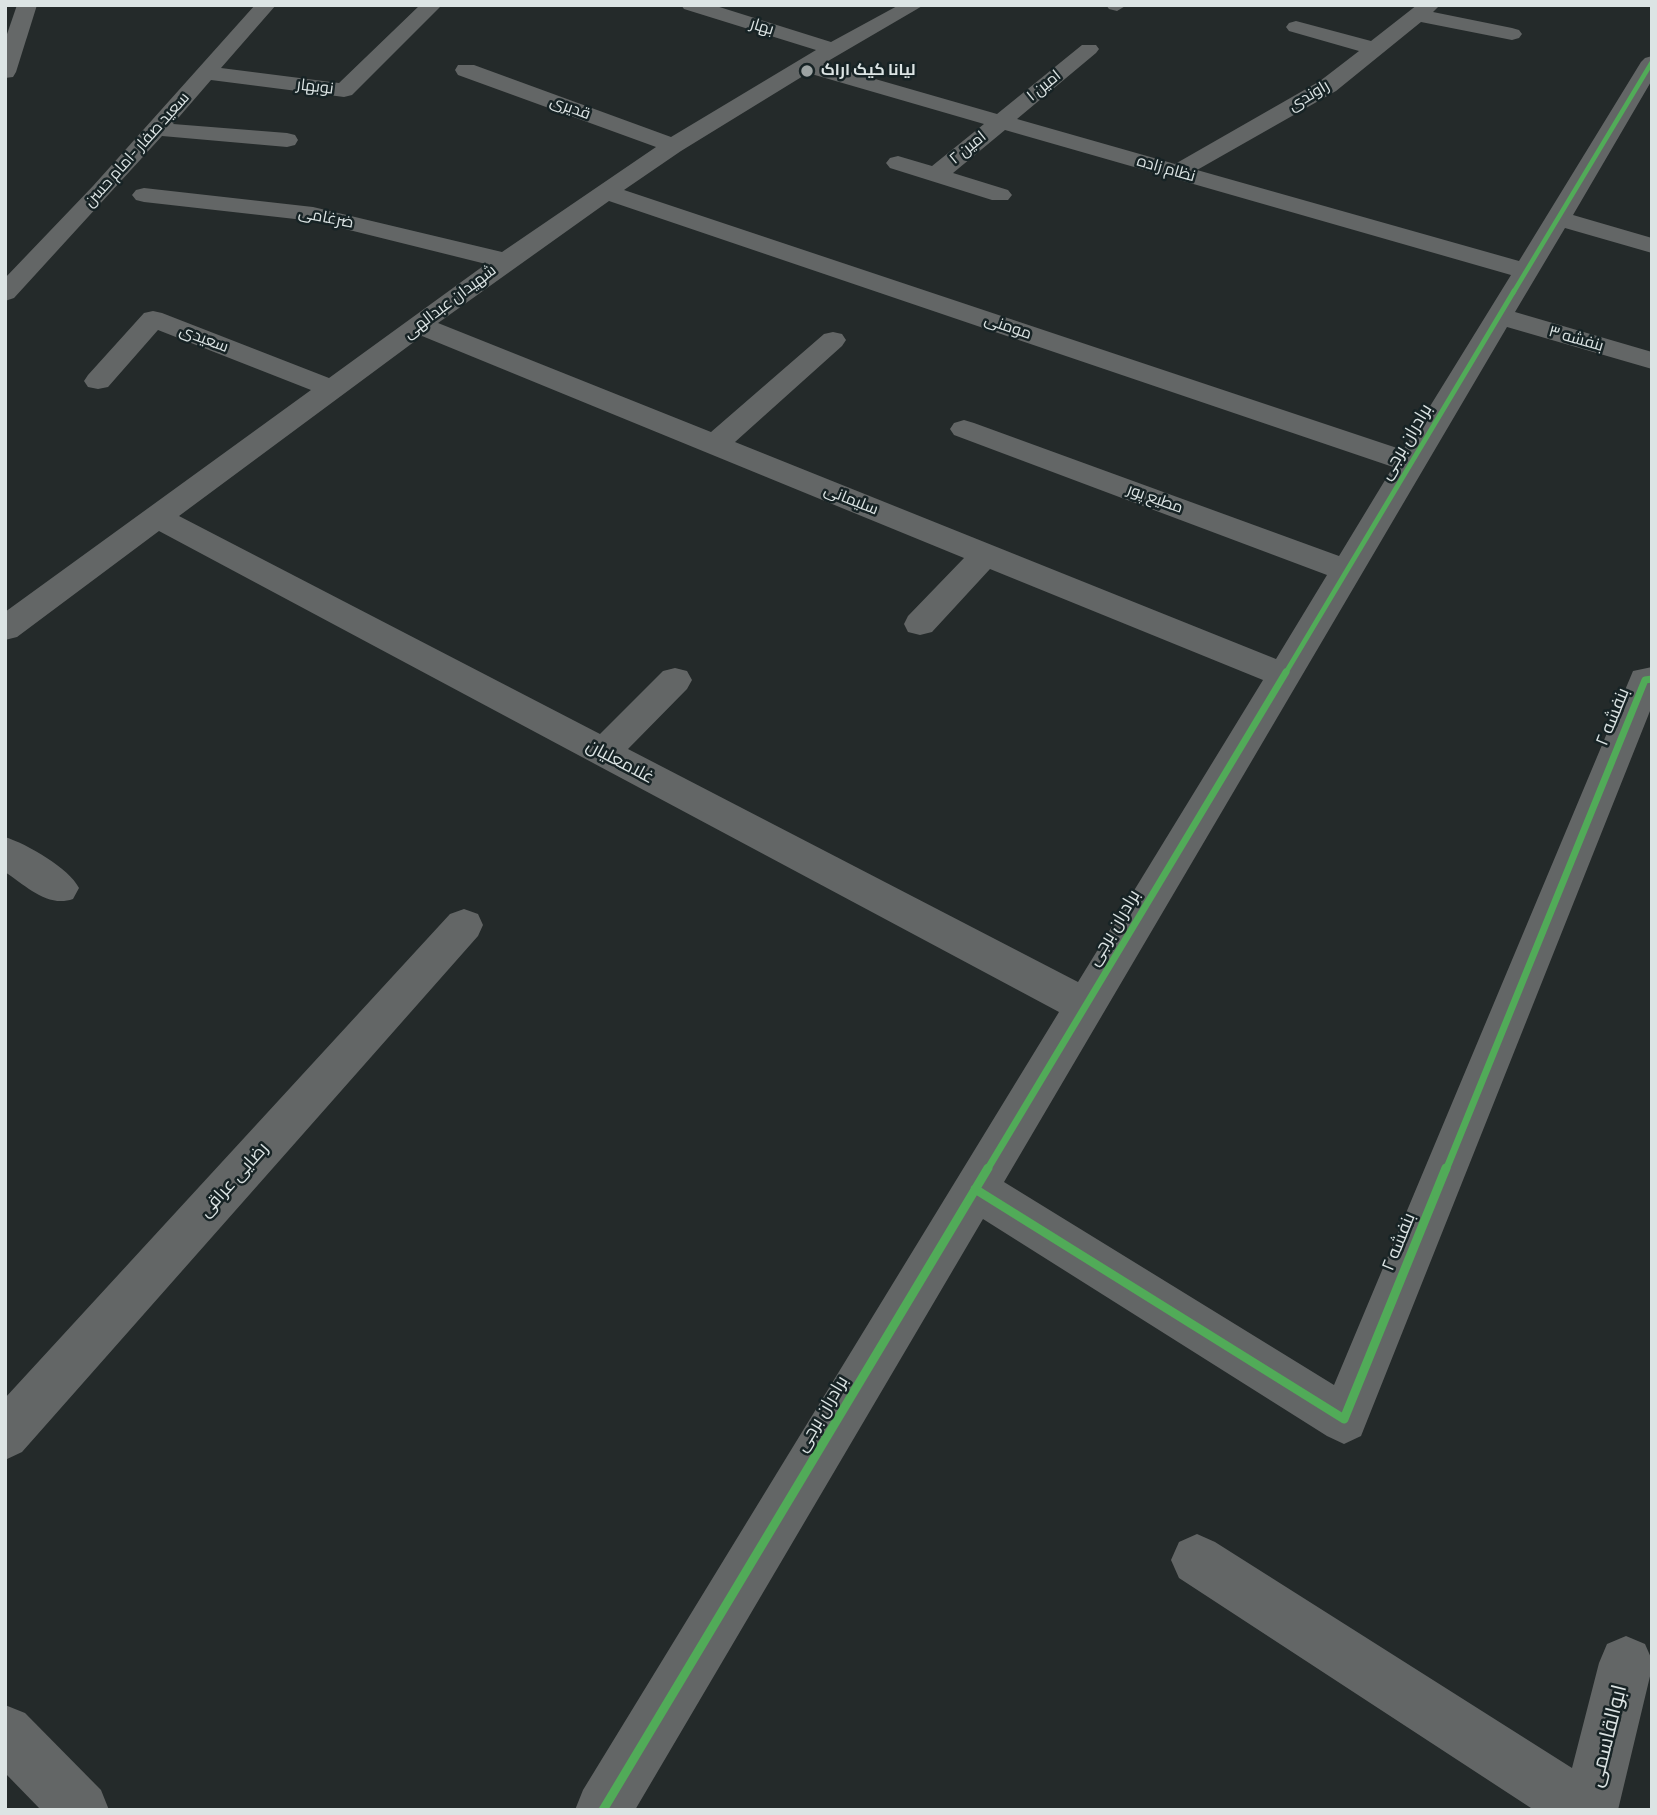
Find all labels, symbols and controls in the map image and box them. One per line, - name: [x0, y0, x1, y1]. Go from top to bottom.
- street label: بهار: [748, 14, 776, 40]
- place label: لیانا کیک اراک: [821, 61, 916, 81]
- marker: لیانا کیک اراک: [799, 63, 815, 79]
- street label: امین ۱: [1023, 66, 1065, 106]
- street label: نوبهار: [295, 75, 335, 99]
- street label: راوندی: [1285, 76, 1333, 116]
- street label: سعید صفار -امام حسن: [80, 89, 194, 211]
- street label: قدیری: [547, 92, 593, 124]
- street label: امین ۲: [946, 127, 990, 169]
- street label: نظام زاده: [1135, 152, 1197, 186]
- street label: ضرغامی: [297, 203, 355, 233]
- street label: شهیدان عبدالهی: [400, 261, 500, 343]
- street label: مومنی: [982, 310, 1034, 344]
- street label: سعیدی: [177, 321, 231, 357]
- street label: بنفشه ۳: [1546, 322, 1606, 356]
- street label: برادران برجی: [1375, 400, 1437, 484]
- street label: سلیمانی: [821, 480, 881, 520]
- street label: مطیع پور: [1124, 480, 1186, 518]
- street label: بنفشه ۲: [1592, 685, 1634, 749]
- street label: غلامعلیان: [582, 735, 658, 789]
- street label: برادران برجی: [1083, 886, 1145, 970]
- street label: رضایی عراقی: [195, 1138, 273, 1222]
- street label: بنفشه ۲: [1378, 1210, 1420, 1274]
- street label: برادران برجی: [791, 1372, 853, 1456]
- street label: ابوالقاسمی: [1583, 1682, 1633, 1790]

